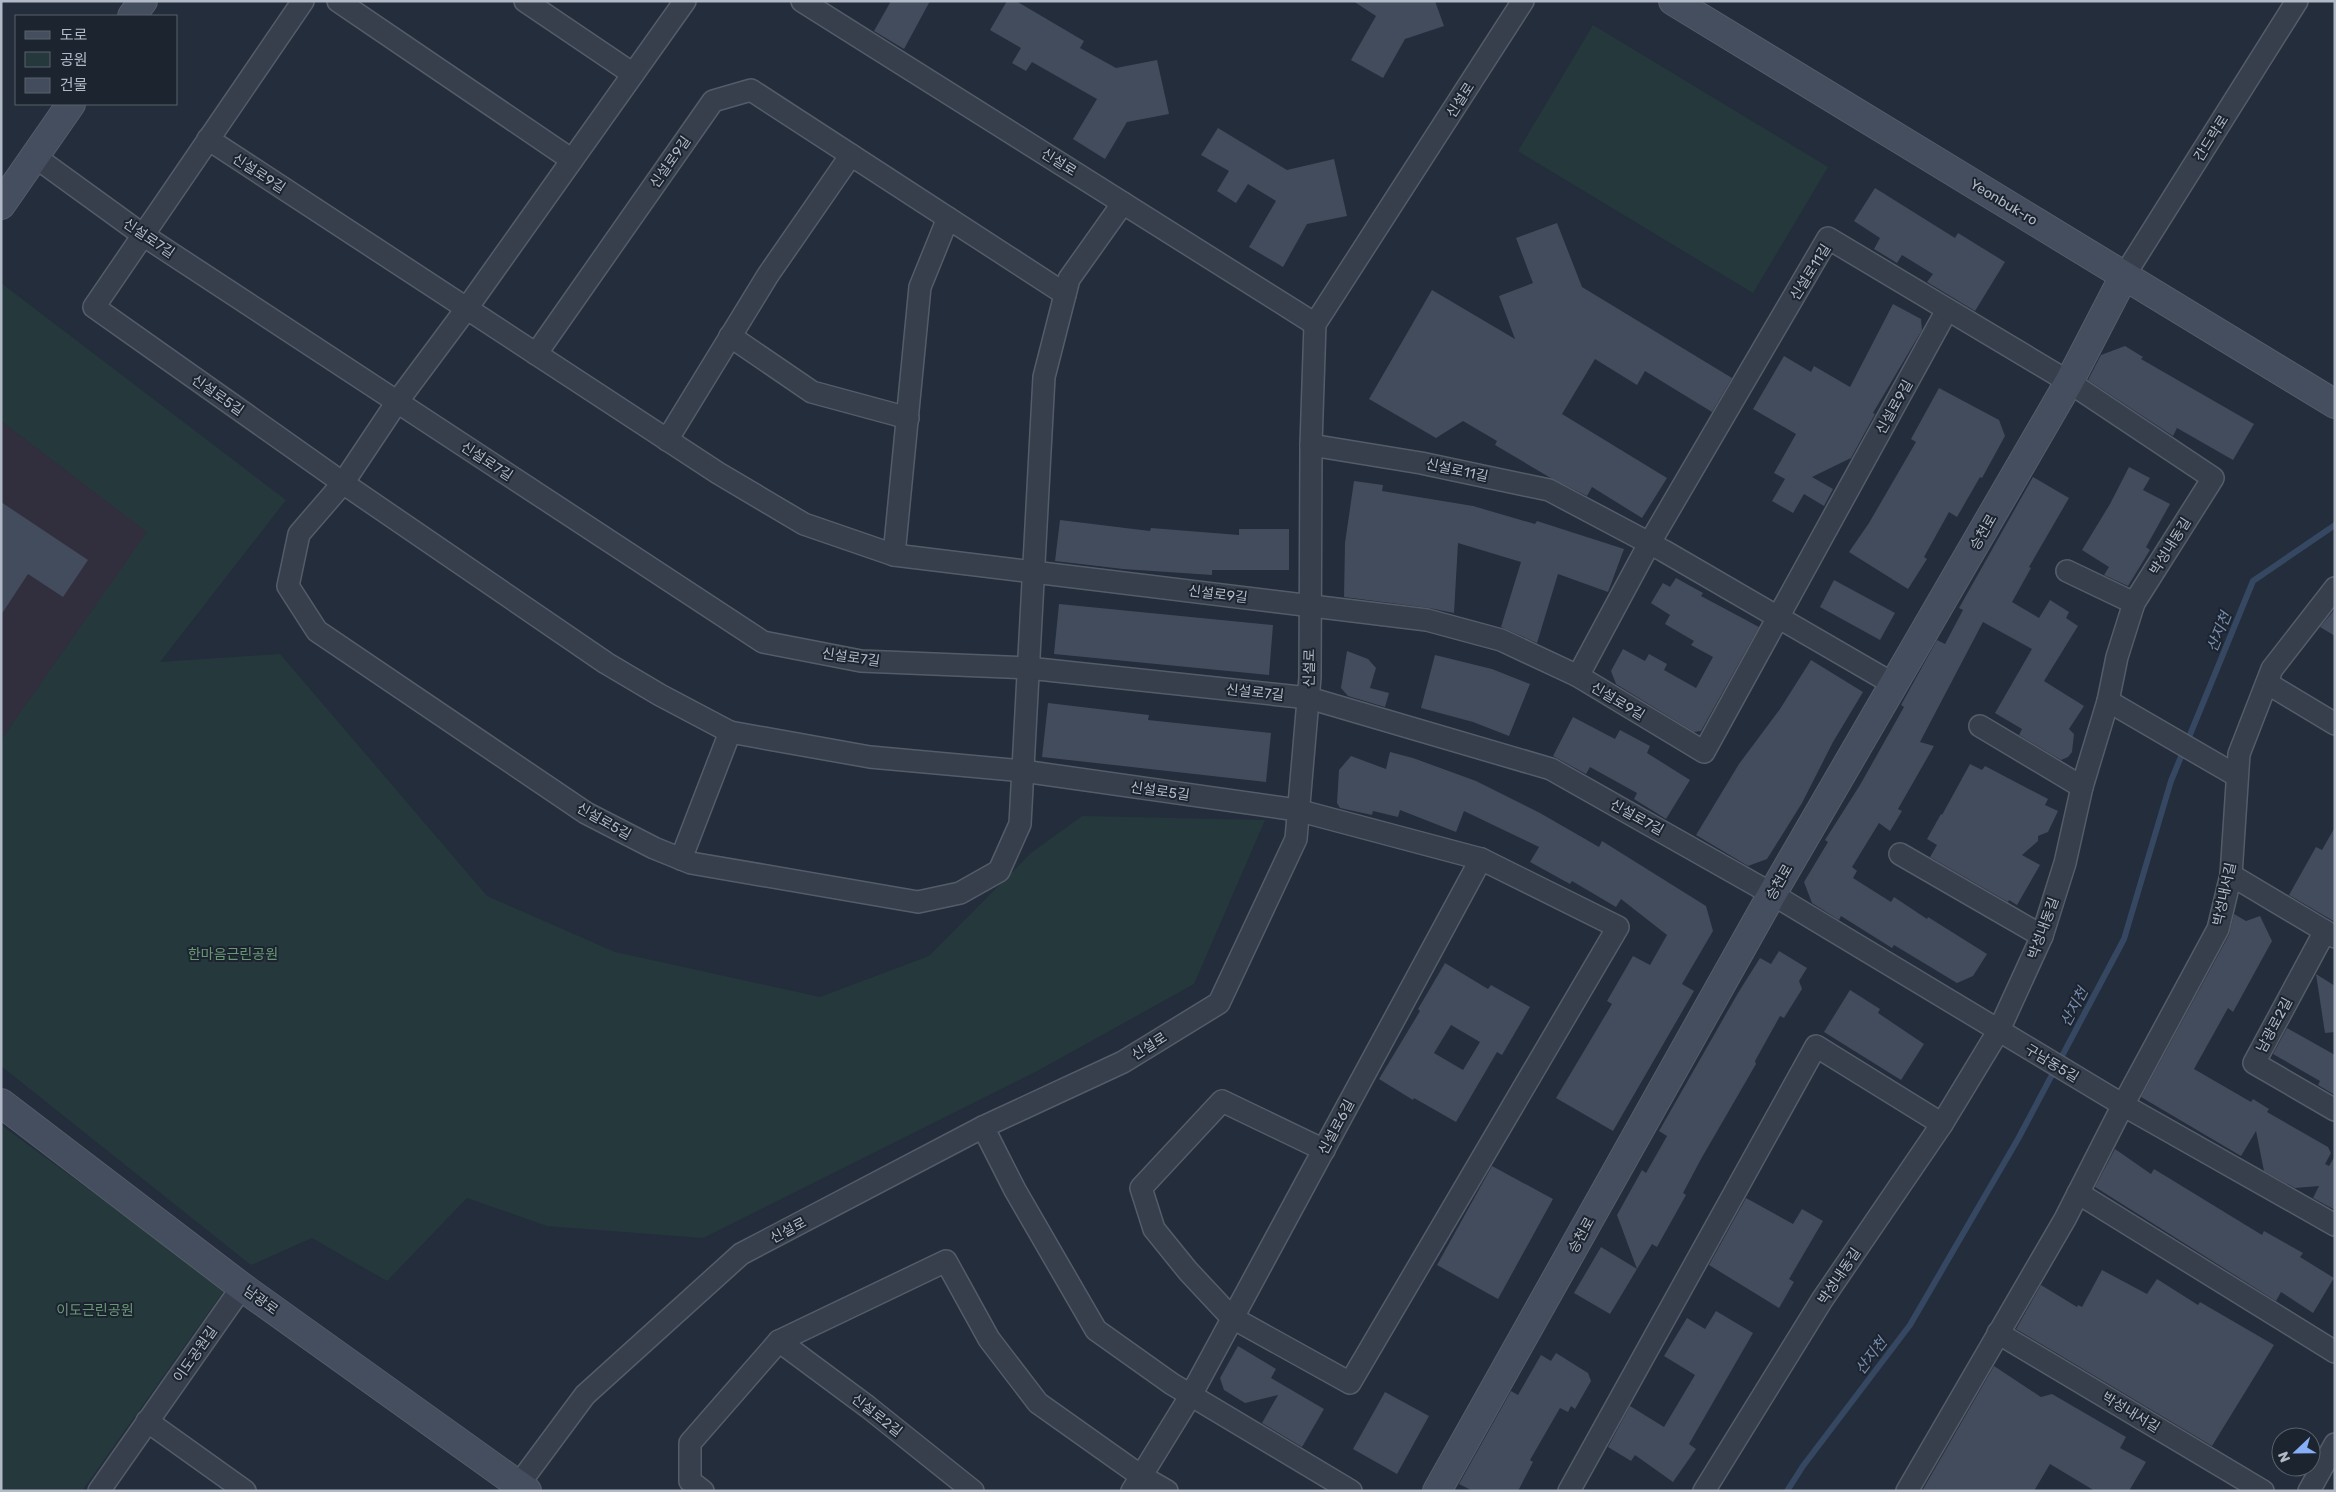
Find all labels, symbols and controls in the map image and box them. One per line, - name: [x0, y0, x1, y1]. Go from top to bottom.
- legend: [15, 15, 178, 105]
- text: 도로: [60, 26, 88, 44]
- text: 공원: [60, 51, 88, 69]
- text: 건물: [60, 76, 88, 94]
- street label: 신설로: [1443, 79, 1478, 121]
- street label: 간드락로: [2191, 112, 2232, 165]
- street label: 신설로9길: [646, 133, 695, 192]
- street label: 신설로: [1038, 145, 1080, 180]
- street label: 신설로9길: [229, 150, 288, 197]
- street label: Yeonbuk-ro: [1967, 176, 2041, 229]
- street label: 신설로7길: [120, 215, 178, 262]
- street label: 신설로11길: [1786, 241, 1834, 304]
- street label: 신설로5길: [188, 371, 247, 420]
- street label: 신설로9길: [1873, 377, 1916, 438]
- street label: 신설로7길: [457, 438, 516, 485]
- street label: 신설로11길: [1424, 456, 1490, 485]
- street label: 승천로: [1966, 511, 2001, 553]
- street label: 박성내동길: [2146, 514, 2195, 578]
- street label: 신설로9길: [1187, 582, 1249, 607]
- water label: 산지천: [2203, 607, 2236, 655]
- street label: 신설로7길: [821, 645, 881, 670]
- street label: 신설로: [1301, 648, 1318, 687]
- street label: 신설로9길: [1588, 679, 1648, 724]
- street label: 신설로7길: [1225, 681, 1285, 704]
- street label: 신설로5길: [1129, 779, 1191, 804]
- street label: 신설로7길: [1607, 796, 1667, 839]
- street label: 신설로5길: [573, 799, 634, 843]
- street label: 승천로: [1762, 861, 1797, 903]
- street label: 박성내서길: [2209, 861, 2239, 927]
- street label: 박성내동길: [2024, 895, 2062, 961]
- park label: 한마음근린공원: [188, 946, 278, 963]
- water label: 산지천: [2056, 983, 2093, 1030]
- street label: 남광로2길: [2253, 995, 2296, 1056]
- street label: 신설로: [1128, 1029, 1170, 1064]
- street label: 구남동5길: [2022, 1041, 2082, 1086]
- street label: 신설로6길: [1315, 1097, 1358, 1158]
- street label: 신설로: [767, 1214, 809, 1247]
- street label: 승천로: [1565, 1214, 1598, 1256]
- street label: 박성내동길: [1814, 1245, 1864, 1308]
- street label: 남광로: [240, 1282, 281, 1319]
- park label: 이도근린공원: [56, 1302, 134, 1319]
- street label: 이도공원길: [170, 1323, 221, 1386]
- water label: 산지천: [1851, 1332, 1892, 1378]
- street label: 박성내서길: [2099, 1389, 2163, 1436]
- street label: 신설로2길: [848, 1390, 905, 1440]
- north arrow: [2271, 1427, 2321, 1477]
- text: N: [2275, 1449, 2294, 1465]

